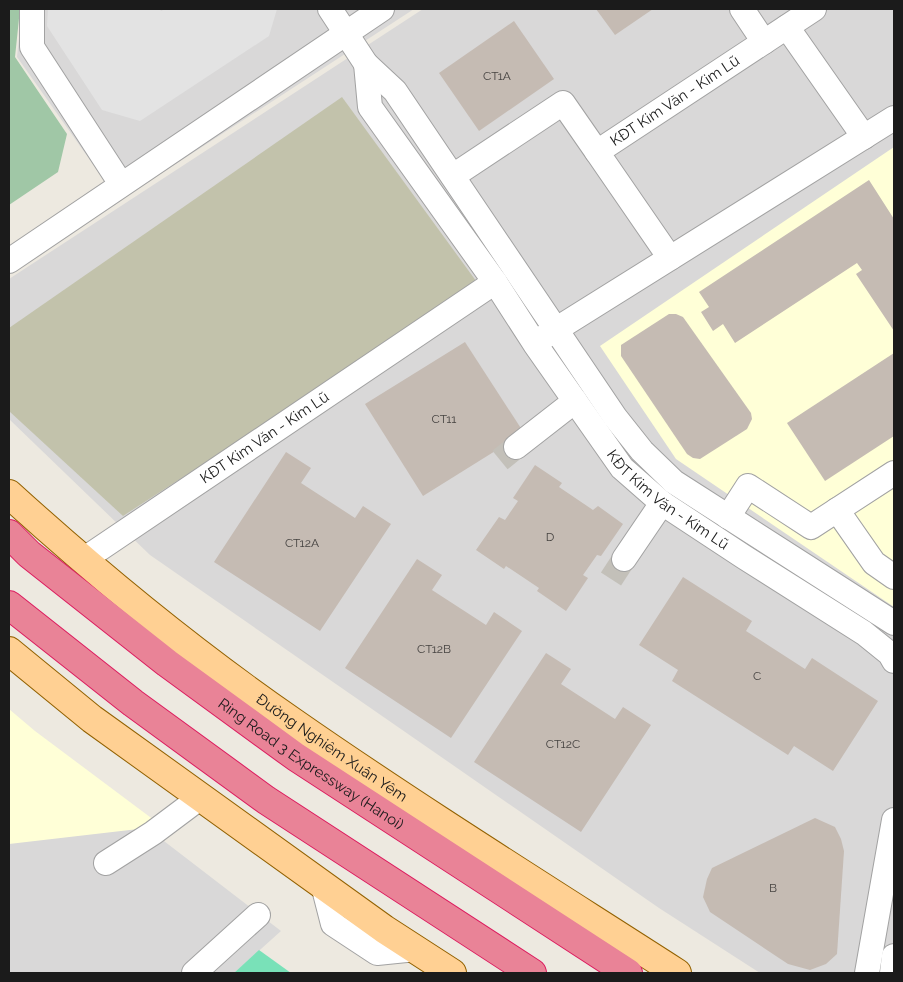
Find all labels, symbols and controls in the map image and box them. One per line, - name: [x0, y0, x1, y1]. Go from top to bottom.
- street label: KĐT Kim Văn - Kim Lũ: [607, 51, 743, 150]
- house number: CT1A: [483, 69, 511, 83]
- street label: KĐT Kim Văn - Kim Lũ: [197, 388, 332, 487]
- house number: CT11: [432, 412, 456, 426]
- street label: KĐT Kim Văn - Kim Lũ: [603, 446, 732, 553]
- house number: D: [546, 530, 555, 544]
- house number: CT12A: [285, 536, 319, 550]
- house number: CT12B: [417, 642, 451, 656]
- house number: C: [753, 669, 761, 683]
- street label: Đường Nghiêm Xuân Yêm: [253, 690, 411, 806]
- street label: Ring Road 3 Expressway (Hanoi): [215, 694, 407, 834]
- house number: CT12C: [546, 737, 580, 751]
- house number: B: [769, 881, 777, 895]

